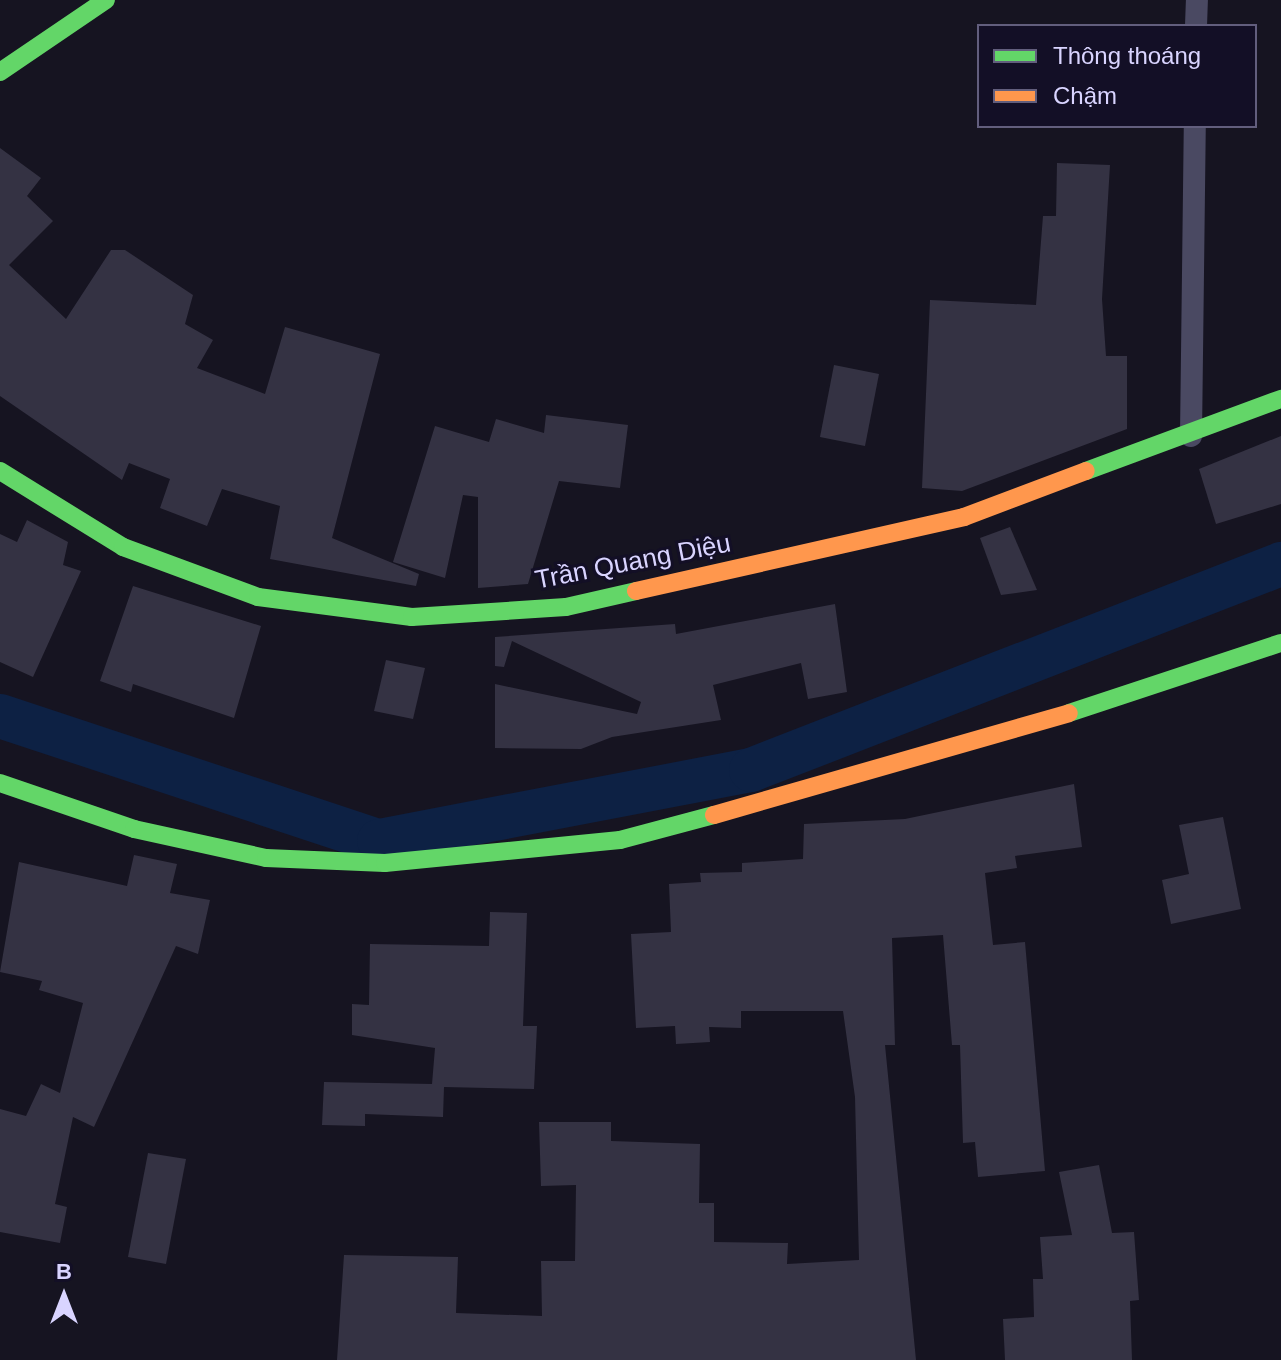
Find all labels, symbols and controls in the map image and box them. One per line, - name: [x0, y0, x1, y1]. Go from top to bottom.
- legend: [977, 24, 1257, 128]
- text: Thông thoáng: [1053, 42, 1201, 69]
- text: Chậm: [1053, 82, 1117, 109]
- street label: Trần Quang Diệu: [533, 528, 733, 596]
- north arrow: [24, 1256, 104, 1336]
- text: B: [56, 1259, 72, 1284]

